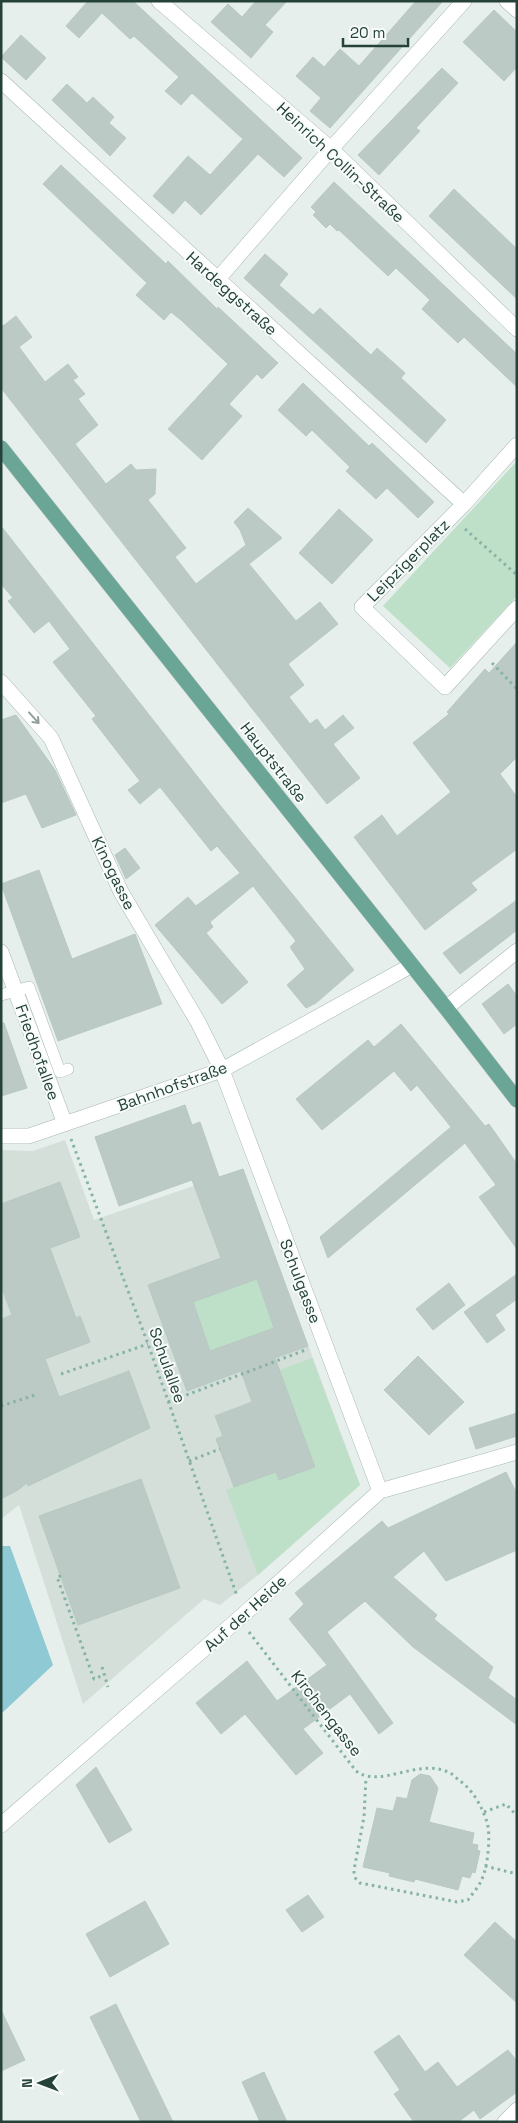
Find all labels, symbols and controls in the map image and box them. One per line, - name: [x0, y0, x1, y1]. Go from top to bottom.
- scale bar: [343, 15, 408, 47]
- text: 20 m: [350, 23, 385, 42]
- street label: Heinrich Collin-Straße: [272, 97, 409, 227]
- street label: Hardeggstraße: [182, 247, 282, 340]
- street label: Leipzigerplatz: [362, 514, 454, 606]
- one-way arrow: [28, 712, 40, 725]
- street label: Hauptstraße: [236, 718, 312, 807]
- street label: Kinogasse: [87, 833, 140, 913]
- street label: Friedhofallee: [10, 1001, 65, 1103]
- street label: Bahnhofstraße: [114, 1057, 230, 1116]
- street label: Schulgasse: [275, 1236, 326, 1326]
- street label: Schulallee: [144, 1325, 191, 1406]
- street label: Auf der Heide: [199, 1571, 291, 1656]
- street label: Kirchengasse: [286, 1666, 367, 1761]
- north arrow: [15, 2058, 65, 2108]
- text: N: [18, 2078, 36, 2088]

